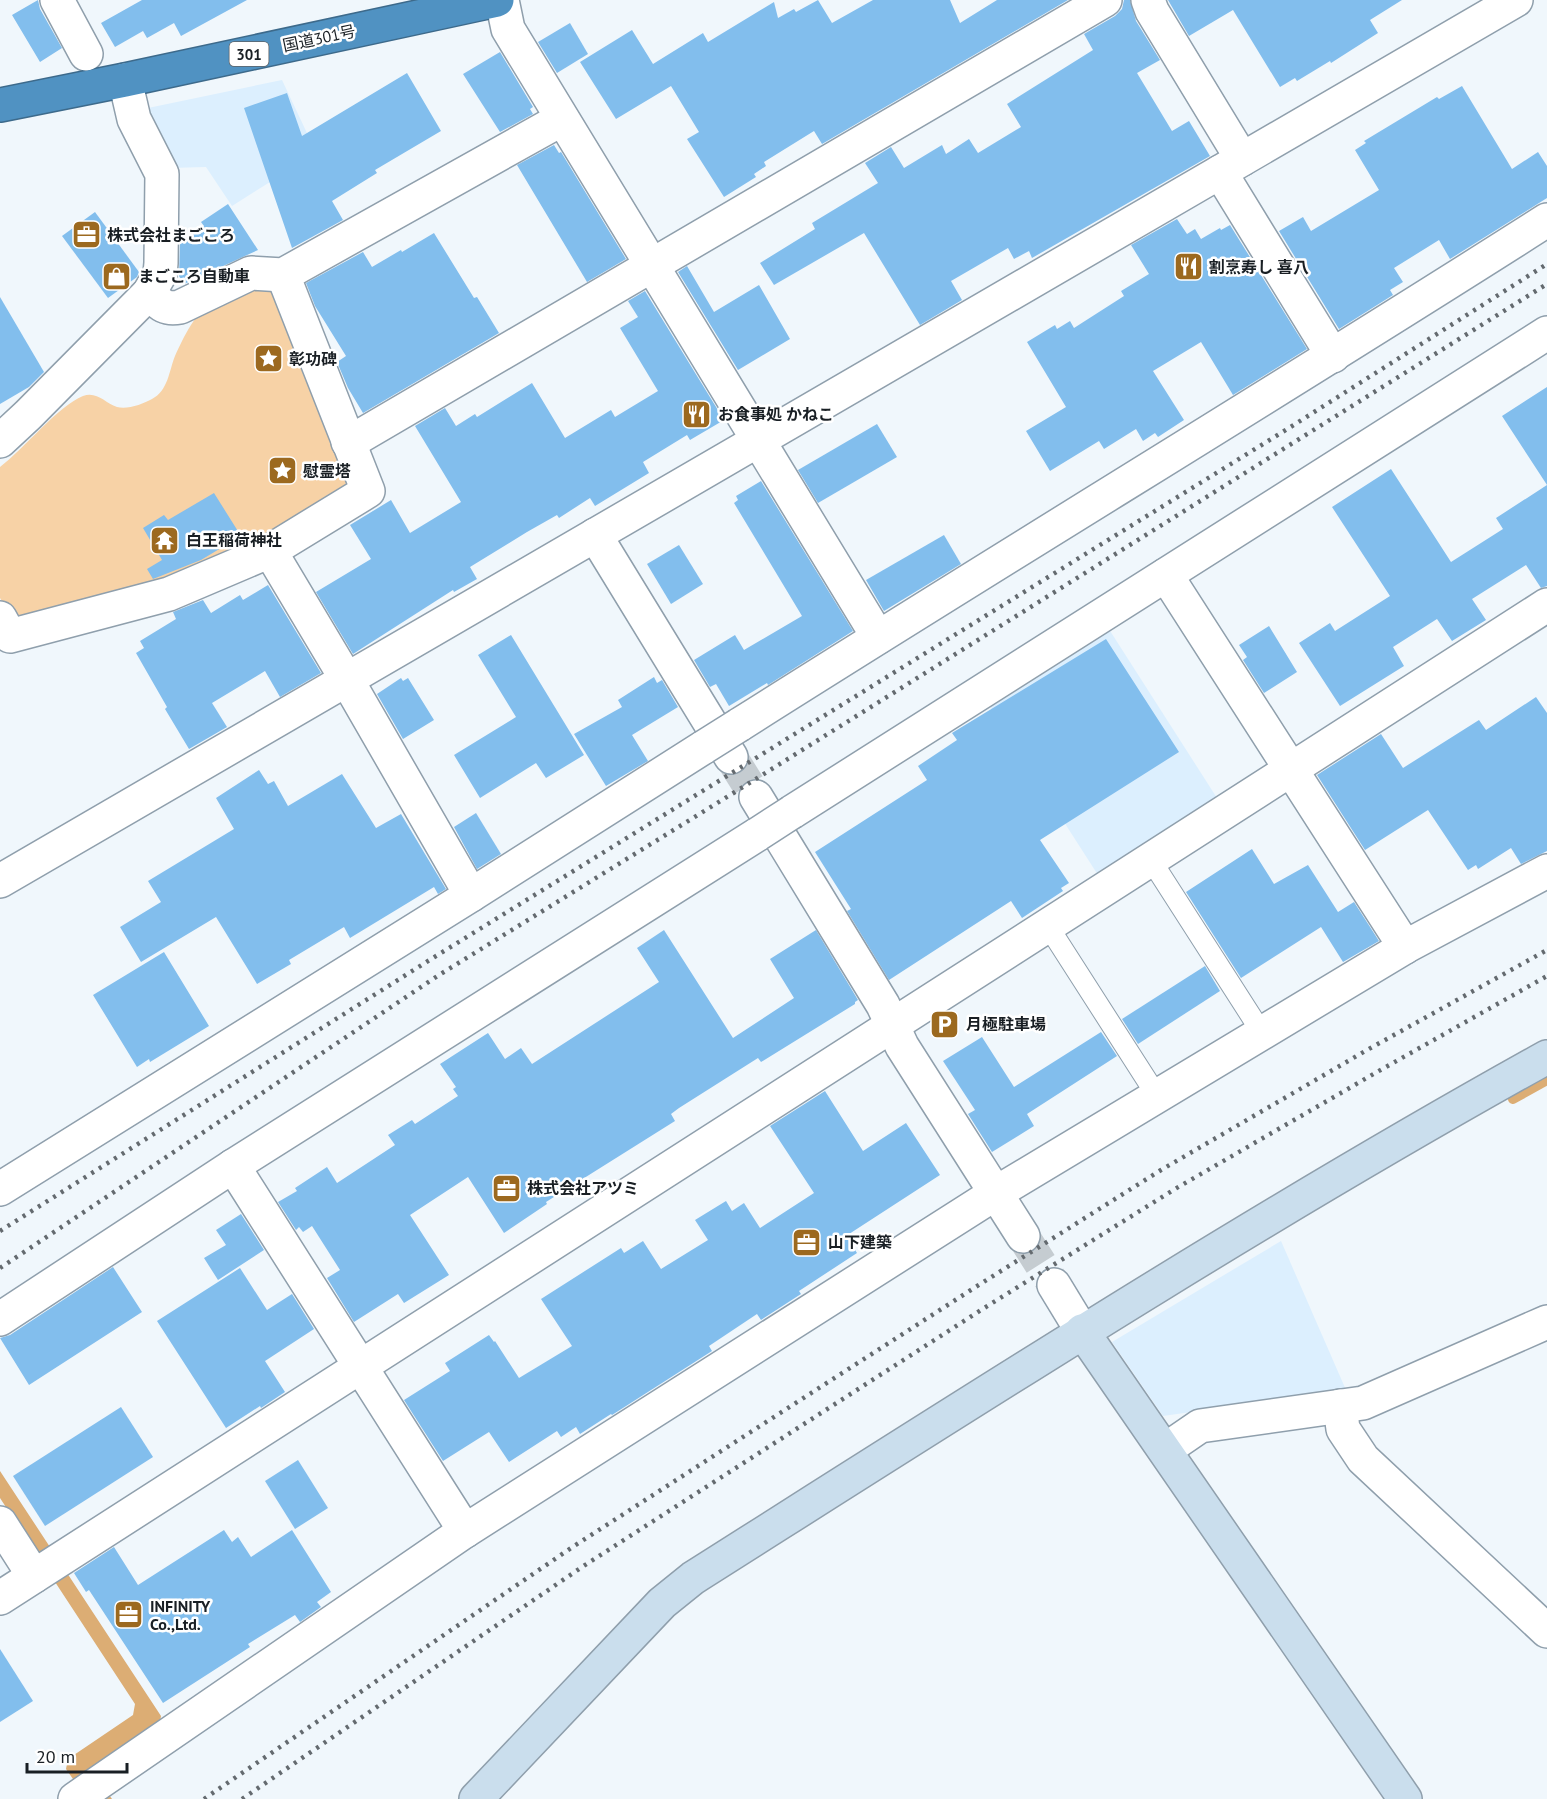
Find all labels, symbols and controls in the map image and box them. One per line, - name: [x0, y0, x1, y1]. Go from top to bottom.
- street label: 国道301号: [281, 21, 357, 55]
- road number: 301: [230, 42, 268, 66]
- office icon: 株式会社まごころ: [70, 219, 102, 251]
- place label: 株式会社まごころ: [107, 225, 235, 245]
- restaurant icon: 割烹寿し 喜八: [1172, 251, 1204, 283]
- place label: 割烹寿し 喜八: [1209, 257, 1309, 277]
- shop icon: まごころ自動車: [101, 260, 133, 292]
- place label: まごころ自動車: [138, 266, 250, 286]
- place icon: 彰功碑: [252, 343, 284, 375]
- place label: 彰功碑: [289, 349, 337, 369]
- restaurant icon: お食事処 かねこ: [681, 398, 713, 430]
- place label: お食事処 かねこ: [718, 404, 834, 424]
- place icon: 慰霊塔: [266, 455, 298, 487]
- place label: 慰霊塔: [303, 461, 351, 481]
- temple icon: 白王稲荷神社: [149, 524, 181, 556]
- place label: 白王稲荷神社: [186, 530, 282, 550]
- parking icon: 月極駐車場: [929, 1008, 961, 1040]
- place label: 月極駐車場: [966, 1014, 1046, 1034]
- office icon: 株式会社アツミ: [490, 1172, 522, 1204]
- place label: 株式会社アツミ: [527, 1178, 639, 1198]
- office icon: 山下建築: [791, 1226, 823, 1258]
- place label: 山下建築: [828, 1232, 892, 1252]
- place label: INFINITY Co.,Ltd.: [150, 1596, 211, 1634]
- office icon: INFINITY Co.,Ltd.: [113, 1599, 145, 1631]
- scale bar: [27, 1736, 128, 1774]
- text: 20 m: [36, 1745, 75, 1768]

